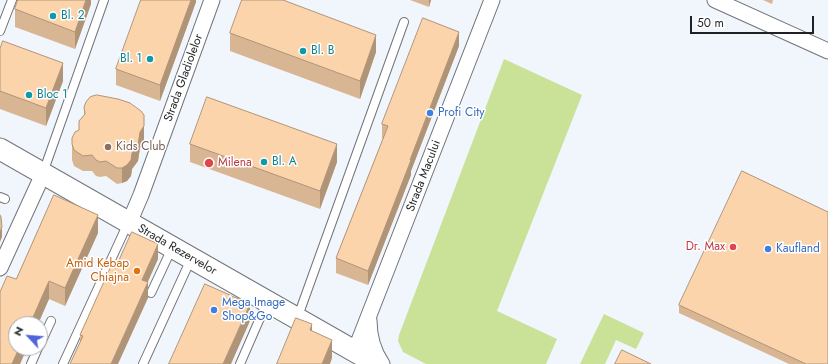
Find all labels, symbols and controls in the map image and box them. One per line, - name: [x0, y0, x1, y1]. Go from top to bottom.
- scale bar: [692, 8, 816, 34]
- place label: Bl. 2: [61, 9, 84, 23]
- marker: Bl. 2: [48, 11, 58, 21]
- text: 50 m: [697, 14, 724, 32]
- street label: Strada Gladiolelor: [161, 32, 207, 124]
- place label: Bl. B: [311, 44, 334, 58]
- marker: Bl. B: [298, 46, 308, 56]
- place label: Bl. 1: [120, 52, 142, 66]
- marker: Bl. 1: [145, 54, 155, 64]
- place label: Bloc 1: [37, 88, 68, 102]
- marker: Bloc 1: [24, 90, 34, 100]
- place label: Profi City: [438, 106, 484, 120]
- marker: Profi City: [425, 108, 435, 118]
- street label: Strada Macului: [404, 138, 444, 214]
- place label: Kids Club: [116, 140, 165, 154]
- marker: Kids Club: [103, 142, 113, 152]
- place label: Bl. A: [272, 155, 297, 169]
- place label: Milena: [218, 156, 252, 170]
- marker: Milena: [203, 157, 215, 169]
- marker: Bl. A: [259, 157, 269, 167]
- street label: Strada Rezervelor: [135, 222, 219, 278]
- place label: Dr. Max: [686, 240, 725, 254]
- marker: Dr. Max: [728, 242, 738, 252]
- place label: Kaufland: [776, 242, 820, 256]
- marker: Kaufland: [763, 244, 773, 254]
- place label: Amid Kebap Chiajna: [66, 257, 129, 285]
- marker: Amid Kebap Chiajna: [132, 266, 142, 276]
- place label: Mega Image Shop&Go: [222, 296, 285, 324]
- marker: Mega Image Shop&Go: [209, 305, 219, 315]
- north arrow: [8, 316, 48, 356]
- text: N: [9, 324, 27, 339]

